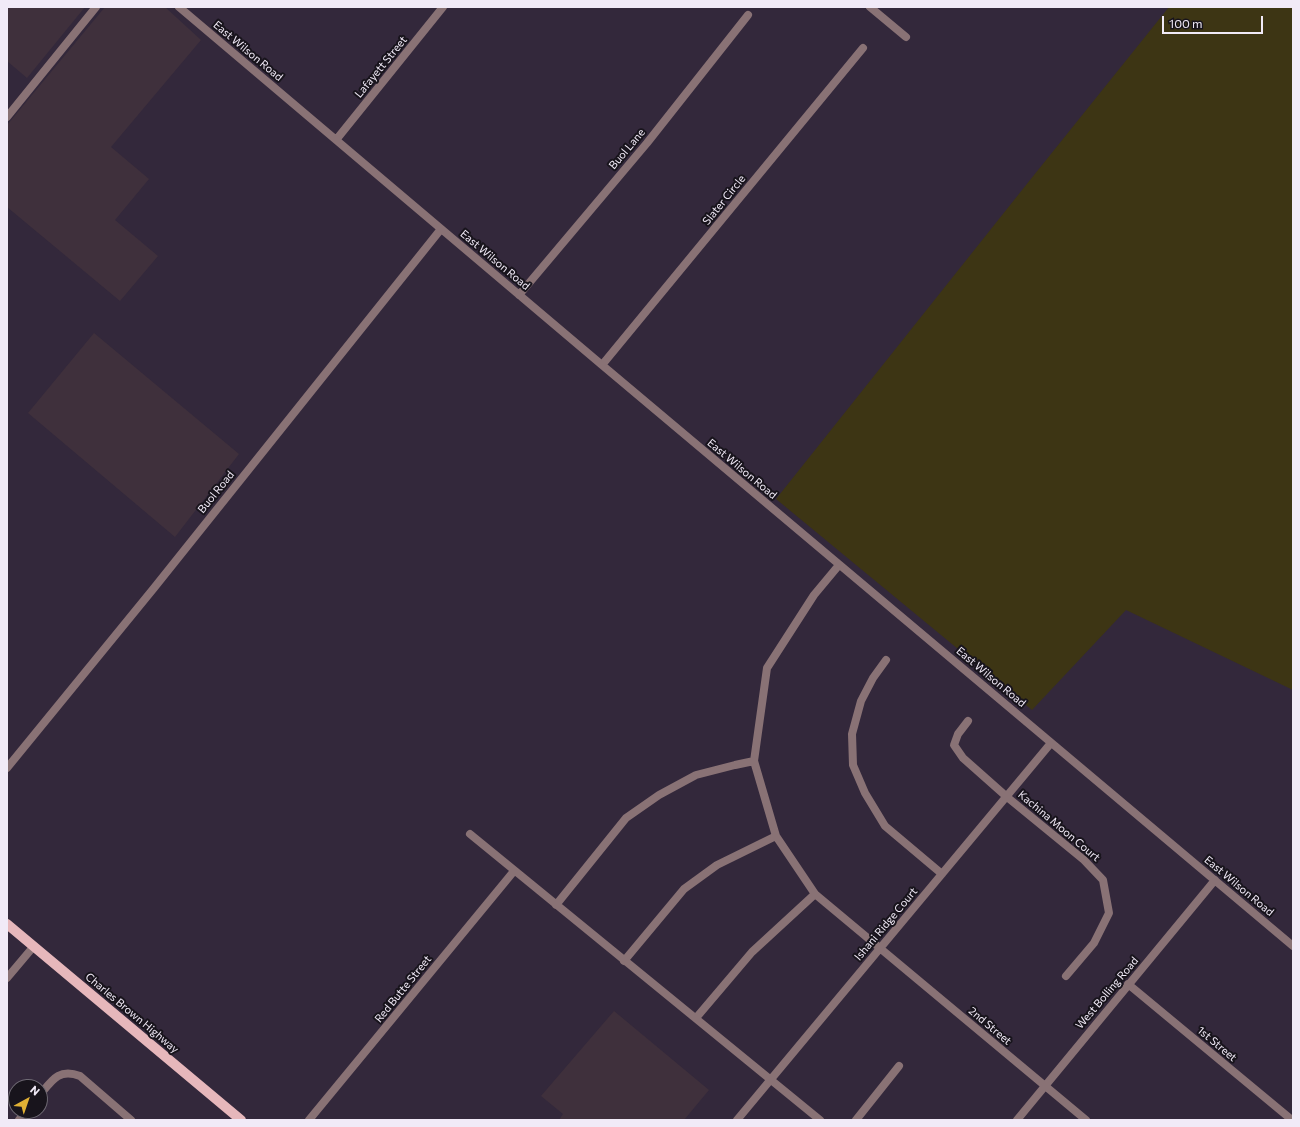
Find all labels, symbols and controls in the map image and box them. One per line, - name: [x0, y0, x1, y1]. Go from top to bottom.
- scale bar: [1164, 8, 1265, 34]
- text: 100 m: [1169, 16, 1203, 30]
- street label: East Wilson Road: [211, 18, 285, 84]
- street label: Lafayett Street: [352, 34, 410, 100]
- street label: Buol Lane: [606, 126, 648, 172]
- street label: Slater Circle: [700, 172, 748, 228]
- street label: East Wilson Road: [458, 227, 532, 293]
- street label: East Wilson Road: [705, 436, 779, 502]
- street label: Buol Road: [195, 468, 237, 516]
- street label: East Wilson Road: [954, 644, 1028, 710]
- street label: Kachina Moon Court: [1015, 788, 1103, 864]
- street label: East Wilson Road: [1202, 853, 1276, 919]
- street label: Ishani Ridge Court: [852, 885, 920, 963]
- street label: Red Butte Street: [372, 953, 434, 1025]
- street label: West Bolling Road: [1073, 954, 1141, 1032]
- street label: Charles Brown Highway: [83, 970, 181, 1056]
- street label: 2nd Street: [966, 1004, 1014, 1048]
- street label: 1st Street: [1195, 1024, 1239, 1064]
- north arrow: [8, 1079, 48, 1119]
- text: N: [28, 1083, 43, 1098]

